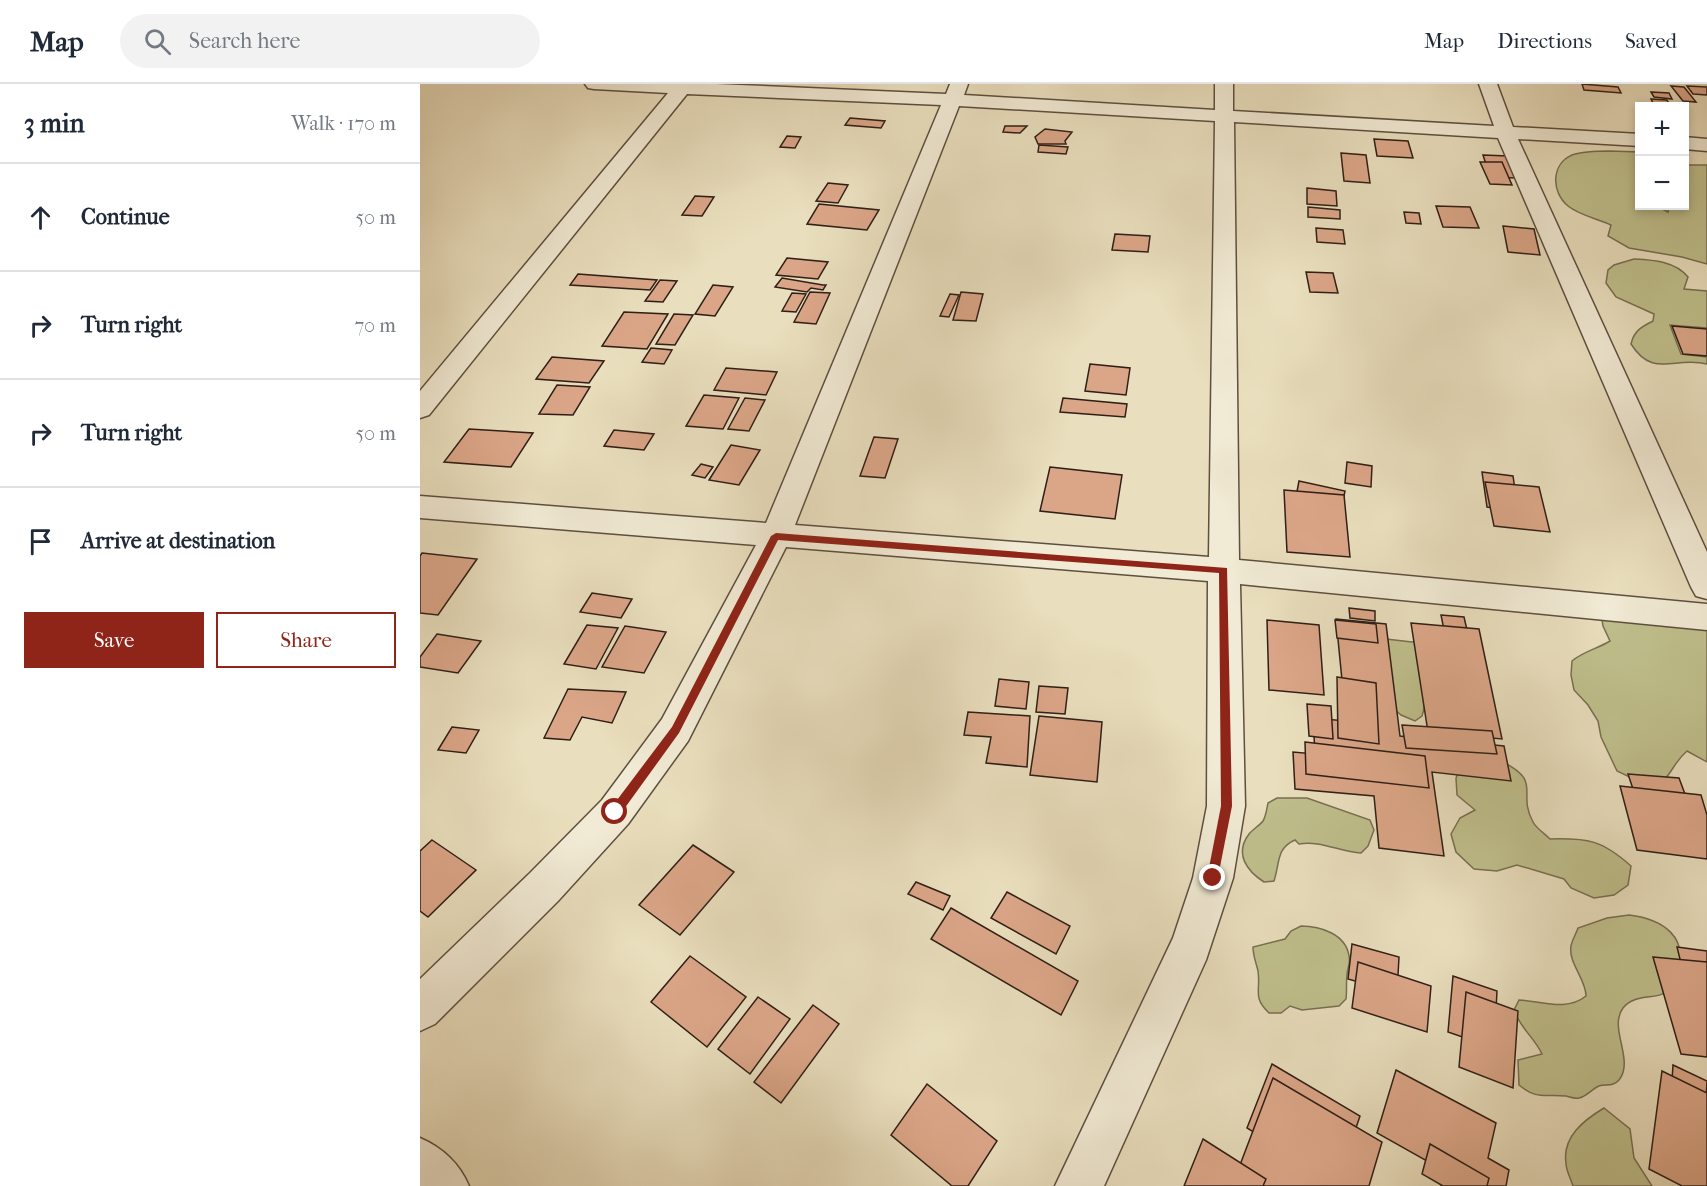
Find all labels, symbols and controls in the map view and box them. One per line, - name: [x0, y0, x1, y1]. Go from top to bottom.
- search box: [120, 14, 540, 68]
- text: Map: [30, 25, 84, 58]
- icon: search: [141, 25, 174, 58]
- text: Search here: [189, 28, 300, 54]
- text: Map: [1424, 29, 1464, 53]
- text: Directions: [1497, 29, 1592, 53]
- text: Saved: [1625, 29, 1677, 53]
- map controls: [1635, 102, 1689, 210]
- button: +: [1635, 102, 1689, 156]
- text: 3 min: [24, 108, 85, 139]
- text: Walk · 170 m: [291, 112, 396, 135]
- button: −: [1635, 156, 1689, 210]
- icon: ahead: [24, 201, 57, 234]
- text: Continue: [81, 204, 170, 230]
- text: 50 m: [355, 206, 396, 229]
- icon: right: [24, 309, 57, 342]
- text: Turn right: [81, 312, 182, 338]
- text: 70 m: [354, 314, 396, 337]
- icon: right: [24, 417, 57, 450]
- text: Turn right: [81, 420, 182, 446]
- text: 50 m: [355, 422, 396, 445]
- icon: arrive: [24, 525, 57, 558]
- text: Arrive at destination: [81, 528, 275, 554]
- button: Save: [24, 612, 204, 668]
- button: Share: [216, 612, 396, 668]
- route start: [601, 798, 627, 824]
- route end: [1199, 864, 1225, 890]

